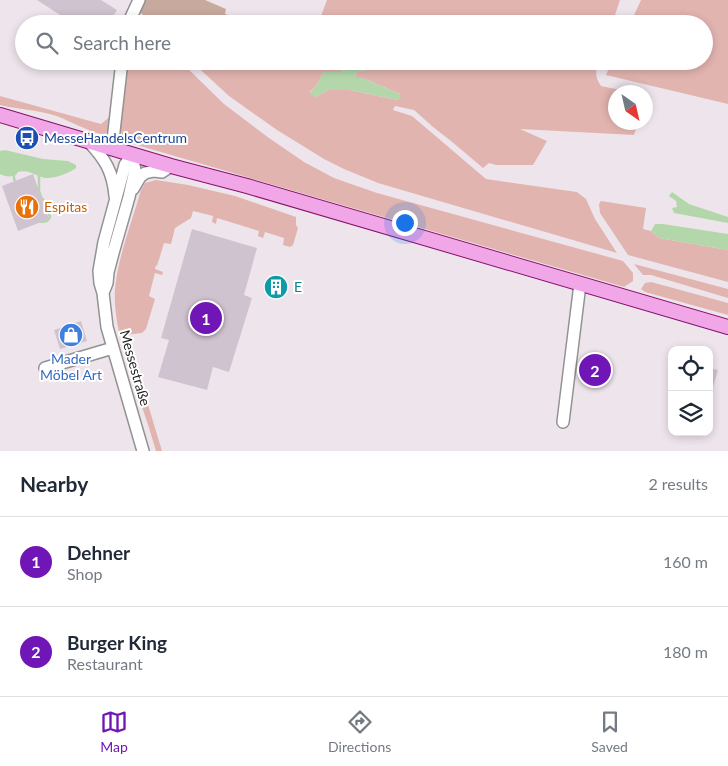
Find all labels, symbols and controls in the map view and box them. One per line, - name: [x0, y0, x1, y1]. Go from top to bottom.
- search box: [15, 15, 713, 70]
- icon: search: [33, 29, 61, 57]
- text: Search here: [73, 31, 171, 54]
- north arrow: [608, 85, 653, 130]
- bus stop icon: MesseHandelsCentrum: [14, 125, 40, 151]
- place label: MesseHandelsCentrum: [44, 129, 187, 146]
- restaurant icon: Espitas: [14, 194, 40, 220]
- place label: Espitas: [44, 198, 87, 215]
- your location: [392, 210, 418, 236]
- building icon: E: [263, 274, 289, 300]
- place label: E: [294, 278, 302, 295]
- pin: 1: [190, 299, 222, 337]
- shop icon: Mader Möbel Art: [58, 322, 84, 348]
- street label: Messestraße: [117, 328, 154, 408]
- map controls: [668, 346, 713, 436]
- button: locate: [668, 346, 713, 391]
- place label: Mader Möbel Art: [40, 350, 102, 383]
- pin: 2: [579, 351, 611, 389]
- button: layers: [668, 391, 713, 436]
- text: Nearby: [20, 471, 88, 496]
- text: 2 results: [648, 474, 708, 493]
- text: Dehner: [67, 541, 130, 564]
- text: 1: [31, 552, 41, 571]
- text: 160 m: [663, 552, 708, 571]
- text: Shop: [67, 564, 103, 583]
- text: Burger King: [67, 631, 167, 654]
- text: 2: [31, 642, 41, 661]
- text: 180 m: [663, 642, 708, 661]
- text: Restaurant: [67, 654, 143, 673]
- tab: Map: [100, 708, 128, 755]
- tab: Directions: [328, 708, 391, 755]
- tab: Saved: [591, 708, 628, 755]

